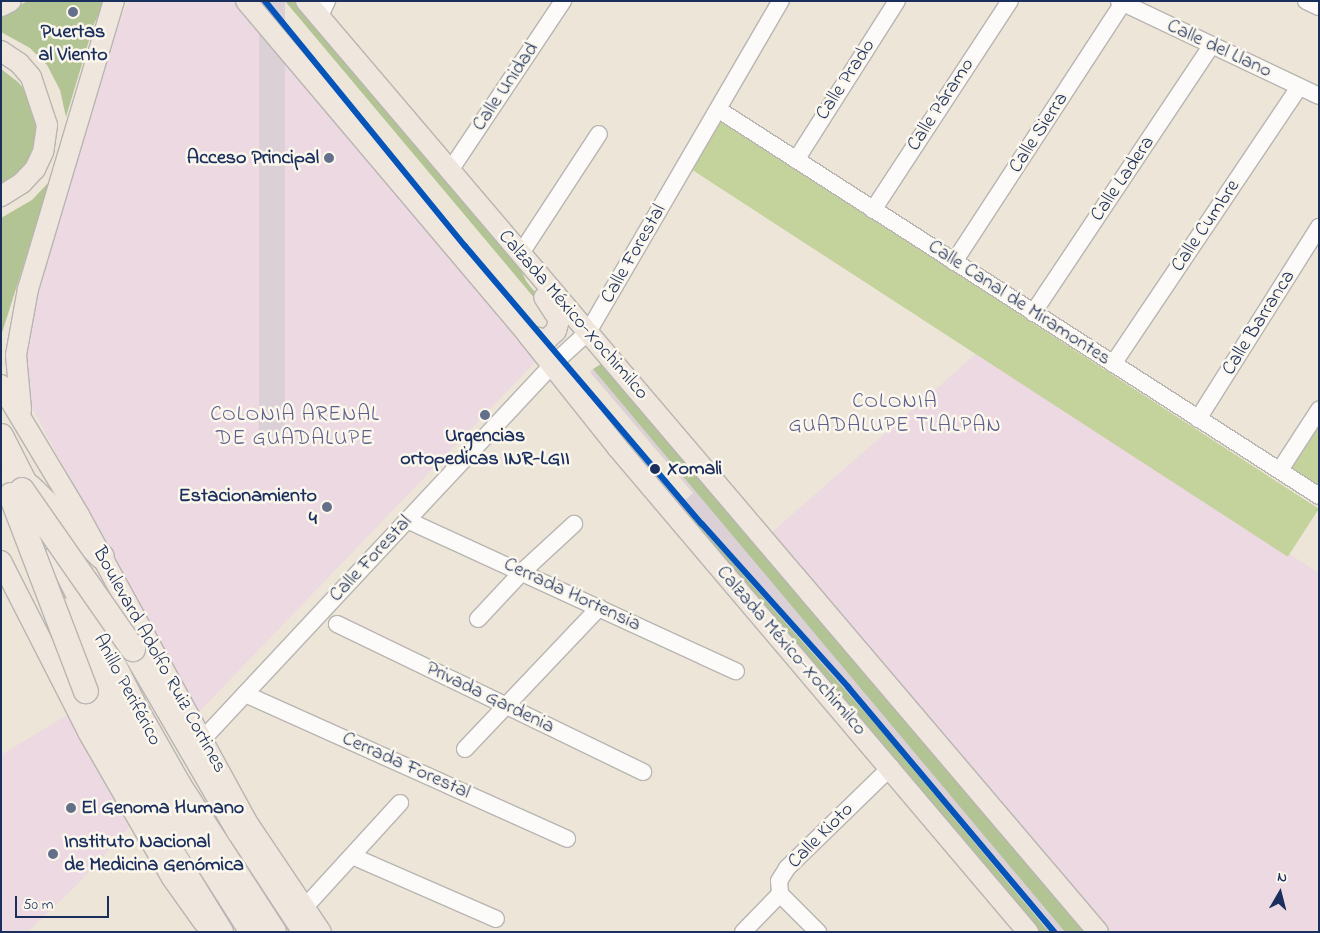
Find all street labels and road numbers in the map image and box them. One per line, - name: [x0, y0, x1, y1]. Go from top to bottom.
- street label: Calle del Llano: [1163, 14, 1275, 84]
- street label: Calle Prado: [811, 35, 881, 125]
- street label: Calle Unidad: [468, 38, 544, 136]
- street label: Calle Páramo: [902, 54, 980, 156]
- street label: Calle Sierra: [1004, 88, 1074, 178]
- street label: Calle Ladera: [1086, 132, 1160, 226]
- street label: Calle Cumbre: [1166, 175, 1246, 277]
- street label: Calle Forestal: [596, 200, 672, 308]
- street label: Calzada México-Xochimilco: [493, 225, 653, 405]
- street label: Calle Canal de Miramontes: [923, 235, 1115, 371]
- street label: Calle Barranca: [1217, 266, 1301, 380]
- street label: Calle Forestal: [325, 511, 417, 607]
- street label: Boulevard Adolfo Ruiz Cortines: [87, 543, 231, 777]
- street label: Cerrada Hortensia: [500, 553, 644, 637]
- street label: Calzada México-Xochimilco: [711, 561, 871, 741]
- street label: Anillo Periférico: [87, 630, 167, 750]
- street label: Privada Gardenia: [422, 657, 558, 739]
- street label: Cerrada Forestal: [338, 727, 474, 805]
- street label: Calle Kioto: [783, 798, 859, 874]

